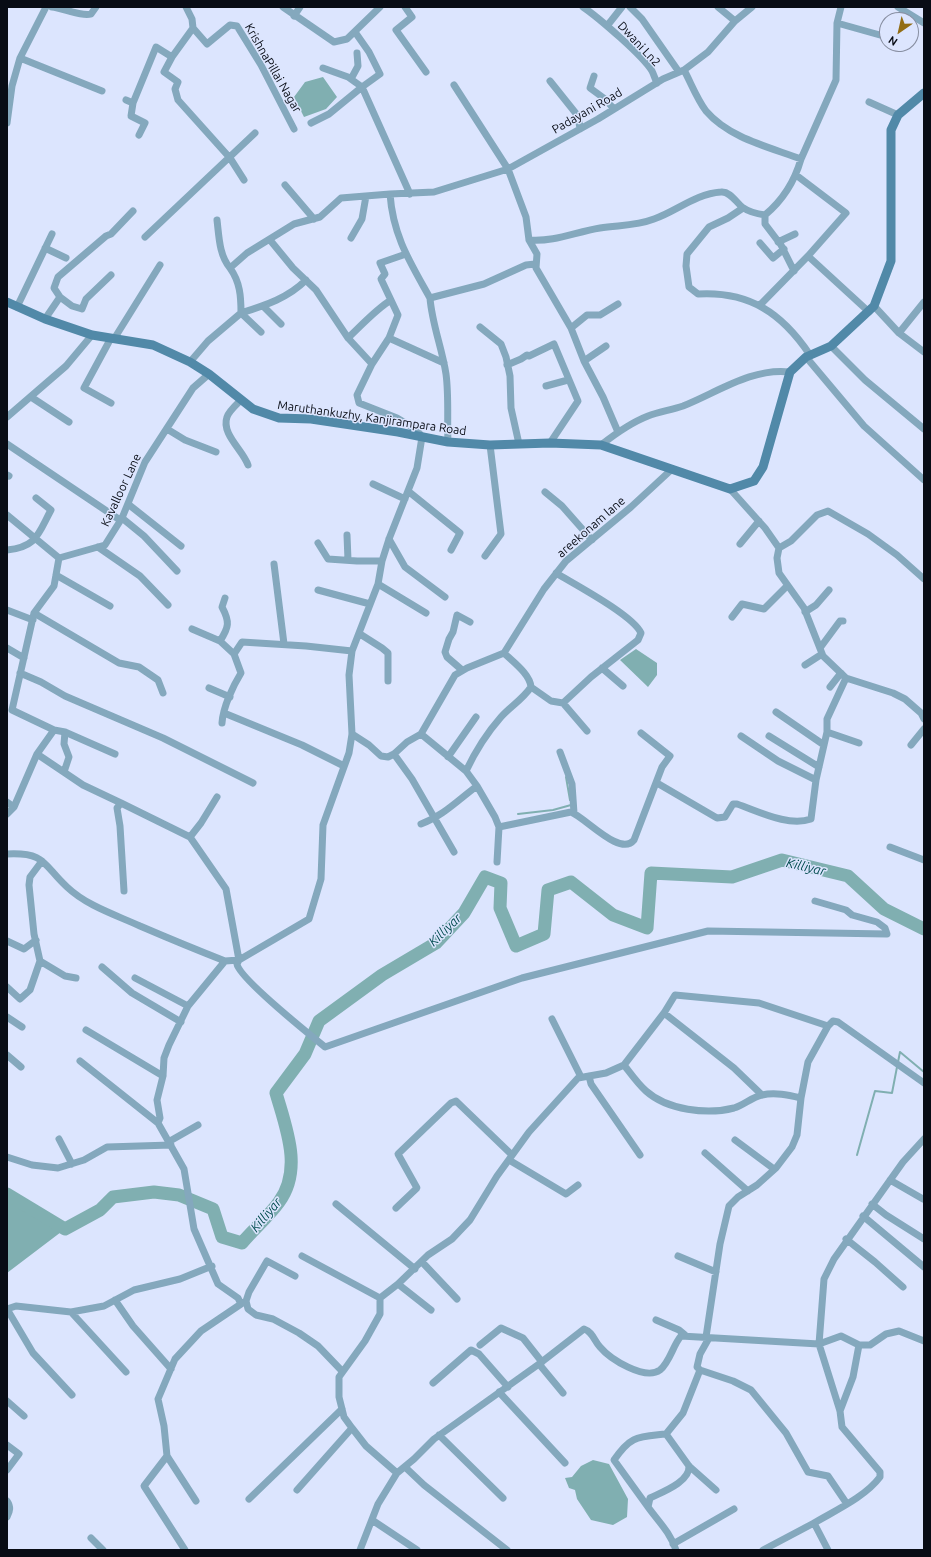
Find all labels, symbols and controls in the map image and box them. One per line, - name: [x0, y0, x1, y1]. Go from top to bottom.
- north arrow: [879, 12, 919, 52]
- street label: Dwani Ln2: [615, 19, 663, 69]
- street label: KrishnaPillai Nagar: [242, 21, 304, 115]
- text: N: [886, 34, 900, 48]
- street label: Padayani Road: [549, 85, 625, 137]
- street label: Maruthankuzhy, Kanjirampara Road: [277, 398, 467, 438]
- street label: Kavalloor Lane: [98, 451, 144, 529]
- street label: areekonam lane: [554, 493, 628, 561]
- water label: Killiyar: [785, 855, 827, 879]
- water label: Killiyar: [425, 911, 465, 949]
- water label: Killiyar: [247, 1195, 285, 1235]

